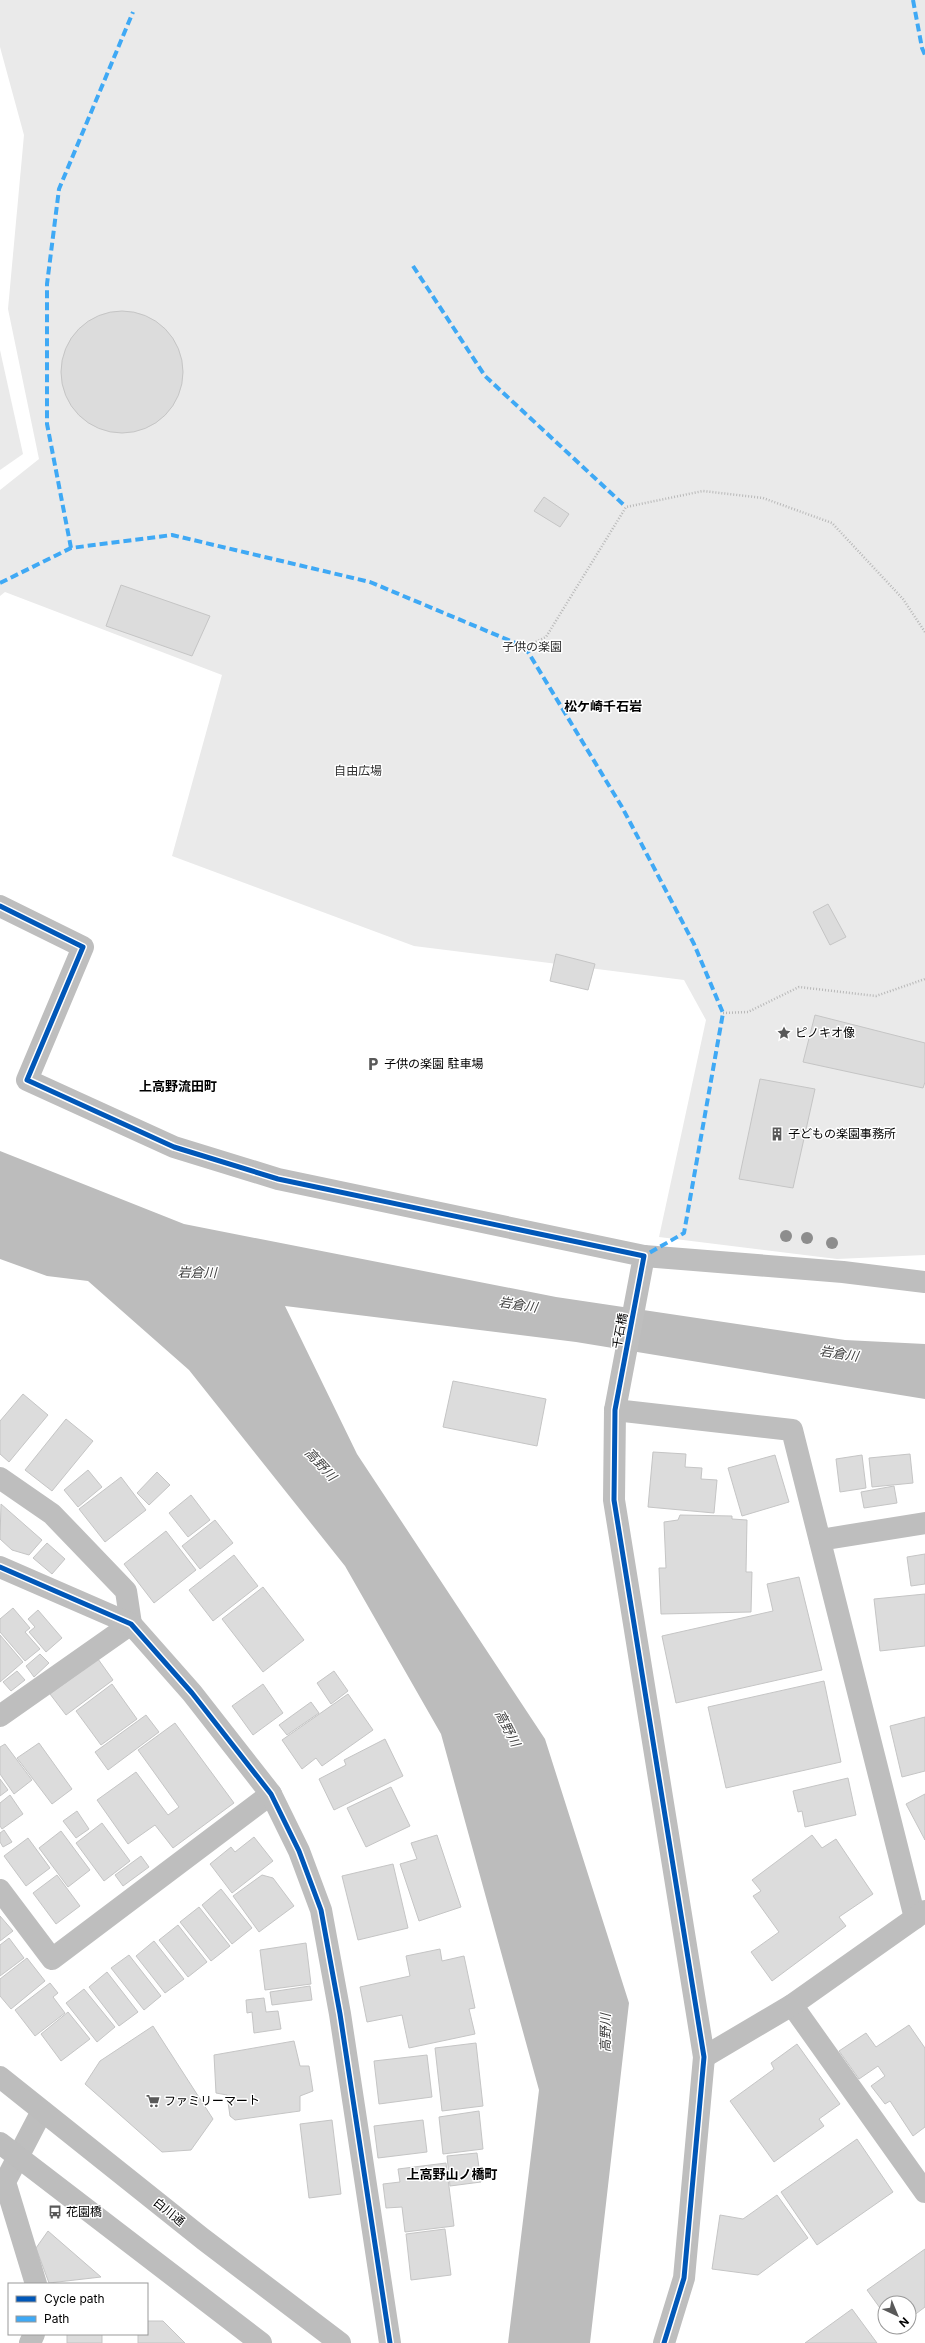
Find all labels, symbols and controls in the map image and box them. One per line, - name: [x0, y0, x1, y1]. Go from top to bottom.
- park label: 子供の楽園: [502, 639, 562, 654]
- district label: 松ケ崎千石岩: [564, 698, 642, 714]
- park label: 自由広場: [334, 763, 382, 778]
- place icon: ピノキオ像: [776, 1025, 792, 1041]
- place label: ピノキオ像: [795, 1025, 855, 1040]
- parking icon: 子供の楽園 駐車場: [365, 1056, 381, 1072]
- place label: 子供の楽園 駐車場: [384, 1056, 483, 1071]
- district label: 上高野流田町: [139, 1078, 217, 1094]
- building icon: 子どもの楽園事務所: [769, 1126, 785, 1142]
- place label: 子どもの楽園事務所: [788, 1126, 896, 1141]
- water label: 岩倉川: [177, 1264, 219, 1280]
- water label: 岩倉川: [497, 1293, 540, 1315]
- street label: 千石橋: [609, 1312, 630, 1350]
- water label: 岩倉川: [818, 1342, 861, 1364]
- water label: 高野川: [302, 1444, 342, 1485]
- water label: 高野川: [492, 1707, 525, 1751]
- water label: 高野川: [597, 2012, 613, 2053]
- supermarket icon: ファミリーマート: [145, 2093, 161, 2109]
- place label: ファミリーマート: [164, 2093, 260, 2108]
- district label: 上高野山ノ橋町: [406, 2166, 498, 2182]
- street label: 白川通: [151, 2194, 188, 2229]
- bus stop icon: 花園橋: [47, 2204, 63, 2220]
- place label: 花園橋: [66, 2204, 102, 2219]
- legend: [8, 2283, 148, 2335]
- text: Cycle path: [44, 2291, 105, 2306]
- north arrow: [877, 2295, 917, 2335]
- text: Path: [44, 2311, 69, 2326]
- text: N: [896, 2314, 912, 2330]

